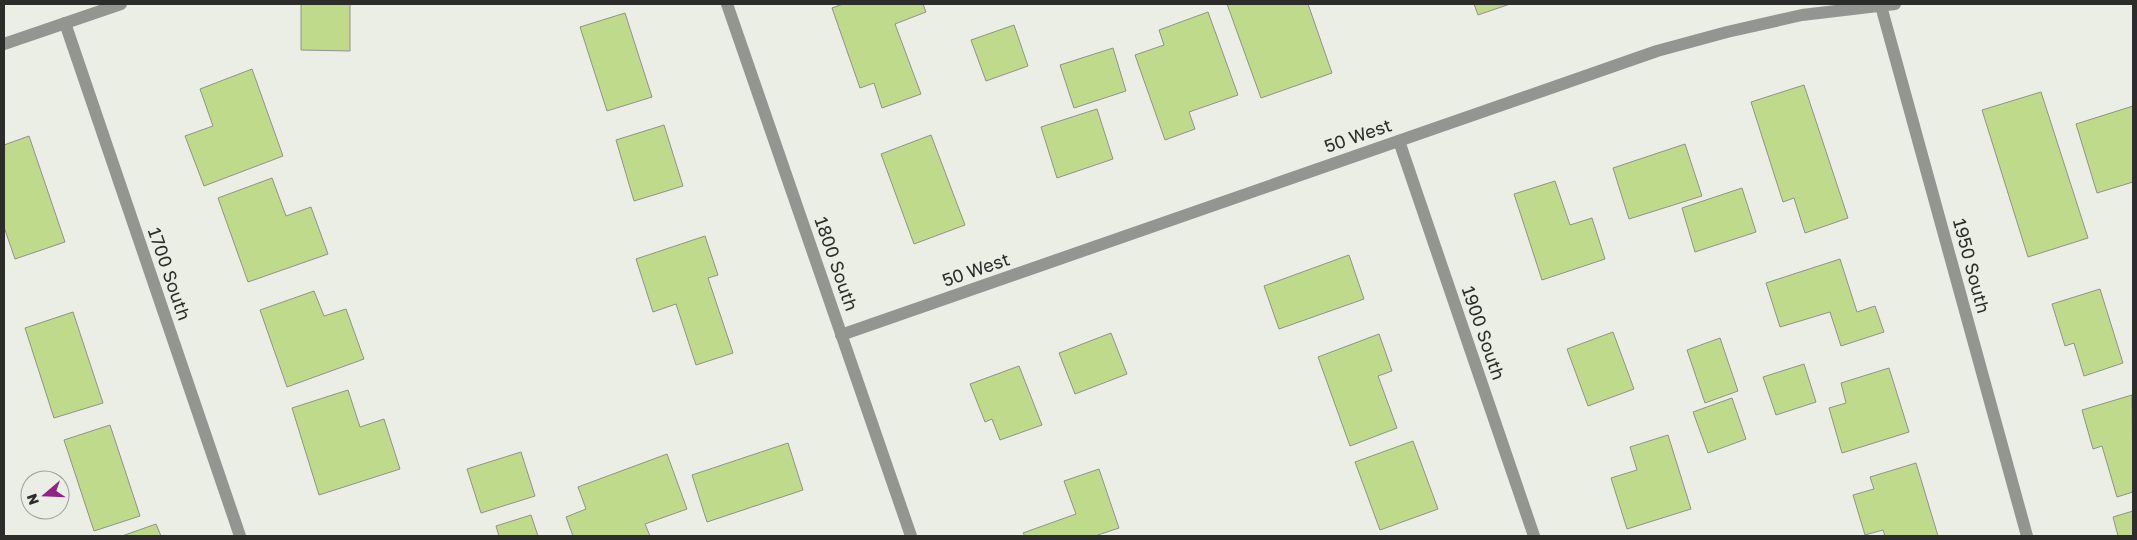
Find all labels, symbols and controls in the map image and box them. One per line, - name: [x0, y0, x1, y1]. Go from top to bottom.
- street label: 50 West: [1321, 113, 1394, 157]
- street label: 1800 South: [811, 214, 863, 314]
- street label: 1950 South: [1949, 216, 1995, 316]
- street label: 1700 South: [144, 224, 196, 323]
- street label: 50 West: [939, 247, 1012, 291]
- street label: 1900 South: [1458, 283, 1510, 383]
- north arrow: [20, 470, 70, 520]
- text: N: [22, 492, 42, 507]

